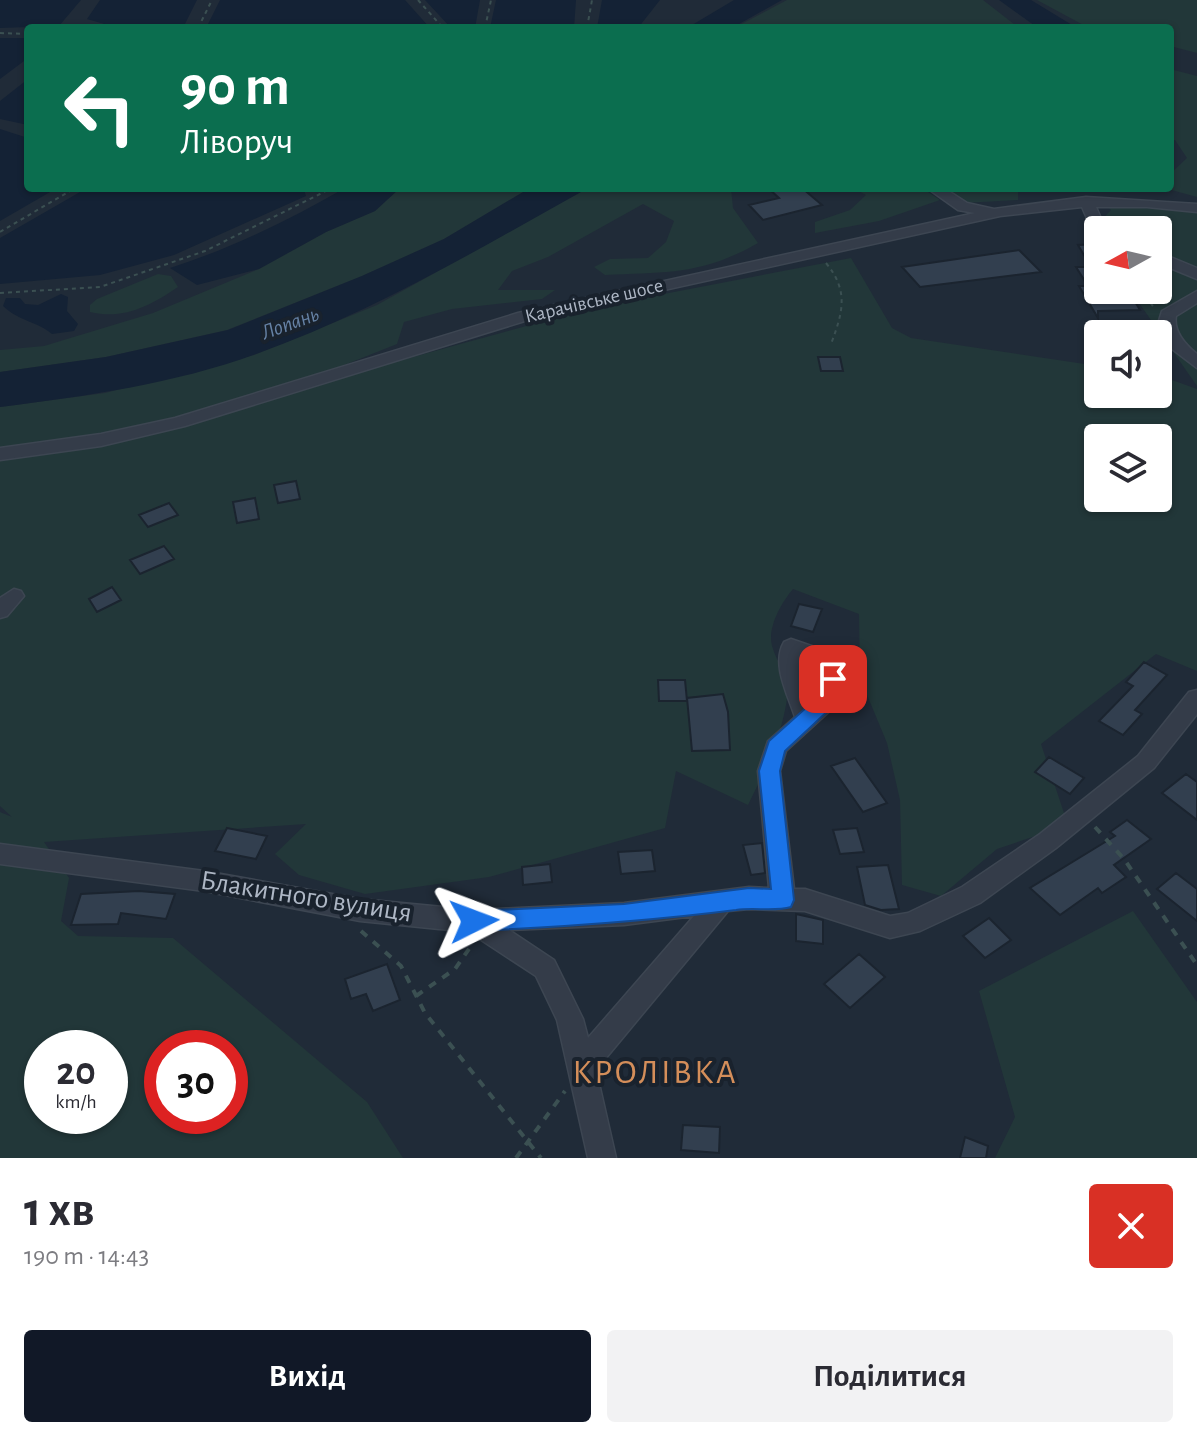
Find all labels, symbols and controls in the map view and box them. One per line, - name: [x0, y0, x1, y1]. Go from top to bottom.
- icon: left: [48, 56, 152, 160]
- text: 90 m: [180, 59, 290, 115]
- text: Ліворуч: [180, 124, 293, 160]
- north arrow: [1084, 216, 1172, 304]
- map controls: [1084, 216, 1172, 512]
- street label: Карачівське шосе: [523, 275, 665, 327]
- water label: Лопань: [257, 302, 322, 344]
- button: sound: [1084, 320, 1172, 408]
- button: layers: [1084, 424, 1172, 512]
- pin: [799, 645, 867, 713]
- icon: arrive: [811, 657, 855, 701]
- street label: Блакитного вулиця: [198, 866, 414, 928]
- position arrow: [432, 879, 516, 963]
- speed limit sign: 30: [144, 1030, 248, 1134]
- text: 20: [56, 1052, 96, 1092]
- district label: КРОЛІВКА: [572, 1056, 738, 1090]
- text: km/h: [55, 1092, 97, 1112]
- button: close: [1089, 1184, 1173, 1268]
- text: 1 хв: [24, 1187, 94, 1235]
- text: 190 m · 14:43: [24, 1243, 149, 1269]
- button: Вихід: [24, 1330, 591, 1422]
- button: Поділитися: [607, 1330, 1173, 1422]

